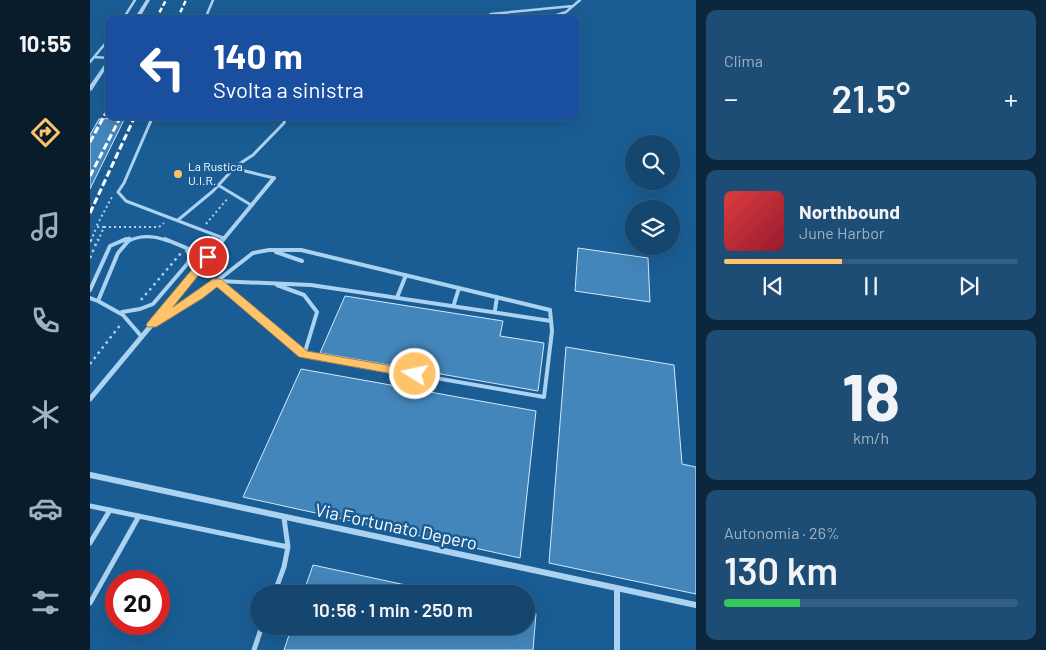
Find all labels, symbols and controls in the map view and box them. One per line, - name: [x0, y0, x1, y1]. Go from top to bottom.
- text: 10:55: [19, 30, 71, 56]
- text: 140 m: [213, 34, 303, 76]
- icon: left: [130, 35, 195, 100]
- text: Clima: [724, 51, 763, 70]
- text: 21.5°: [832, 75, 910, 121]
- text: Svolta a sinistra: [213, 76, 364, 102]
- text: −: [724, 81, 738, 115]
- text: +: [1004, 81, 1018, 115]
- icon: directions: [28, 115, 63, 150]
- map controls: [625, 135, 680, 255]
- button: search: [625, 135, 680, 190]
- place label: La Rustica U.I.R.: [188, 159, 243, 187]
- marker: La Rustica U.I.R.: [172, 168, 184, 180]
- button: layers: [625, 200, 680, 255]
- text: Northbound: [799, 200, 900, 223]
- icon: music: [28, 209, 63, 244]
- text: June Harbor: [799, 223, 885, 242]
- pin: [187, 236, 229, 278]
- icon: arrive: [194, 243, 222, 271]
- icon: previous: [759, 272, 787, 300]
- icon: pause: [857, 272, 885, 300]
- icon: next: [955, 272, 983, 300]
- icon: phone: [28, 303, 63, 338]
- position arrow: [388, 347, 440, 399]
- text: 18: [842, 356, 900, 434]
- icon: climate: [28, 397, 63, 432]
- text: km/h: [853, 428, 889, 447]
- icon: car: [28, 491, 63, 526]
- street label: Via Fortunato Depero: [313, 498, 479, 554]
- text: Autonomia · 26%: [724, 523, 839, 542]
- text: 130 km: [724, 547, 838, 593]
- speed limit sign: 20: [105, 570, 170, 635]
- icon: filters: [28, 585, 63, 620]
- text: 10:56 · 1 min · 250 m: [312, 598, 473, 621]

